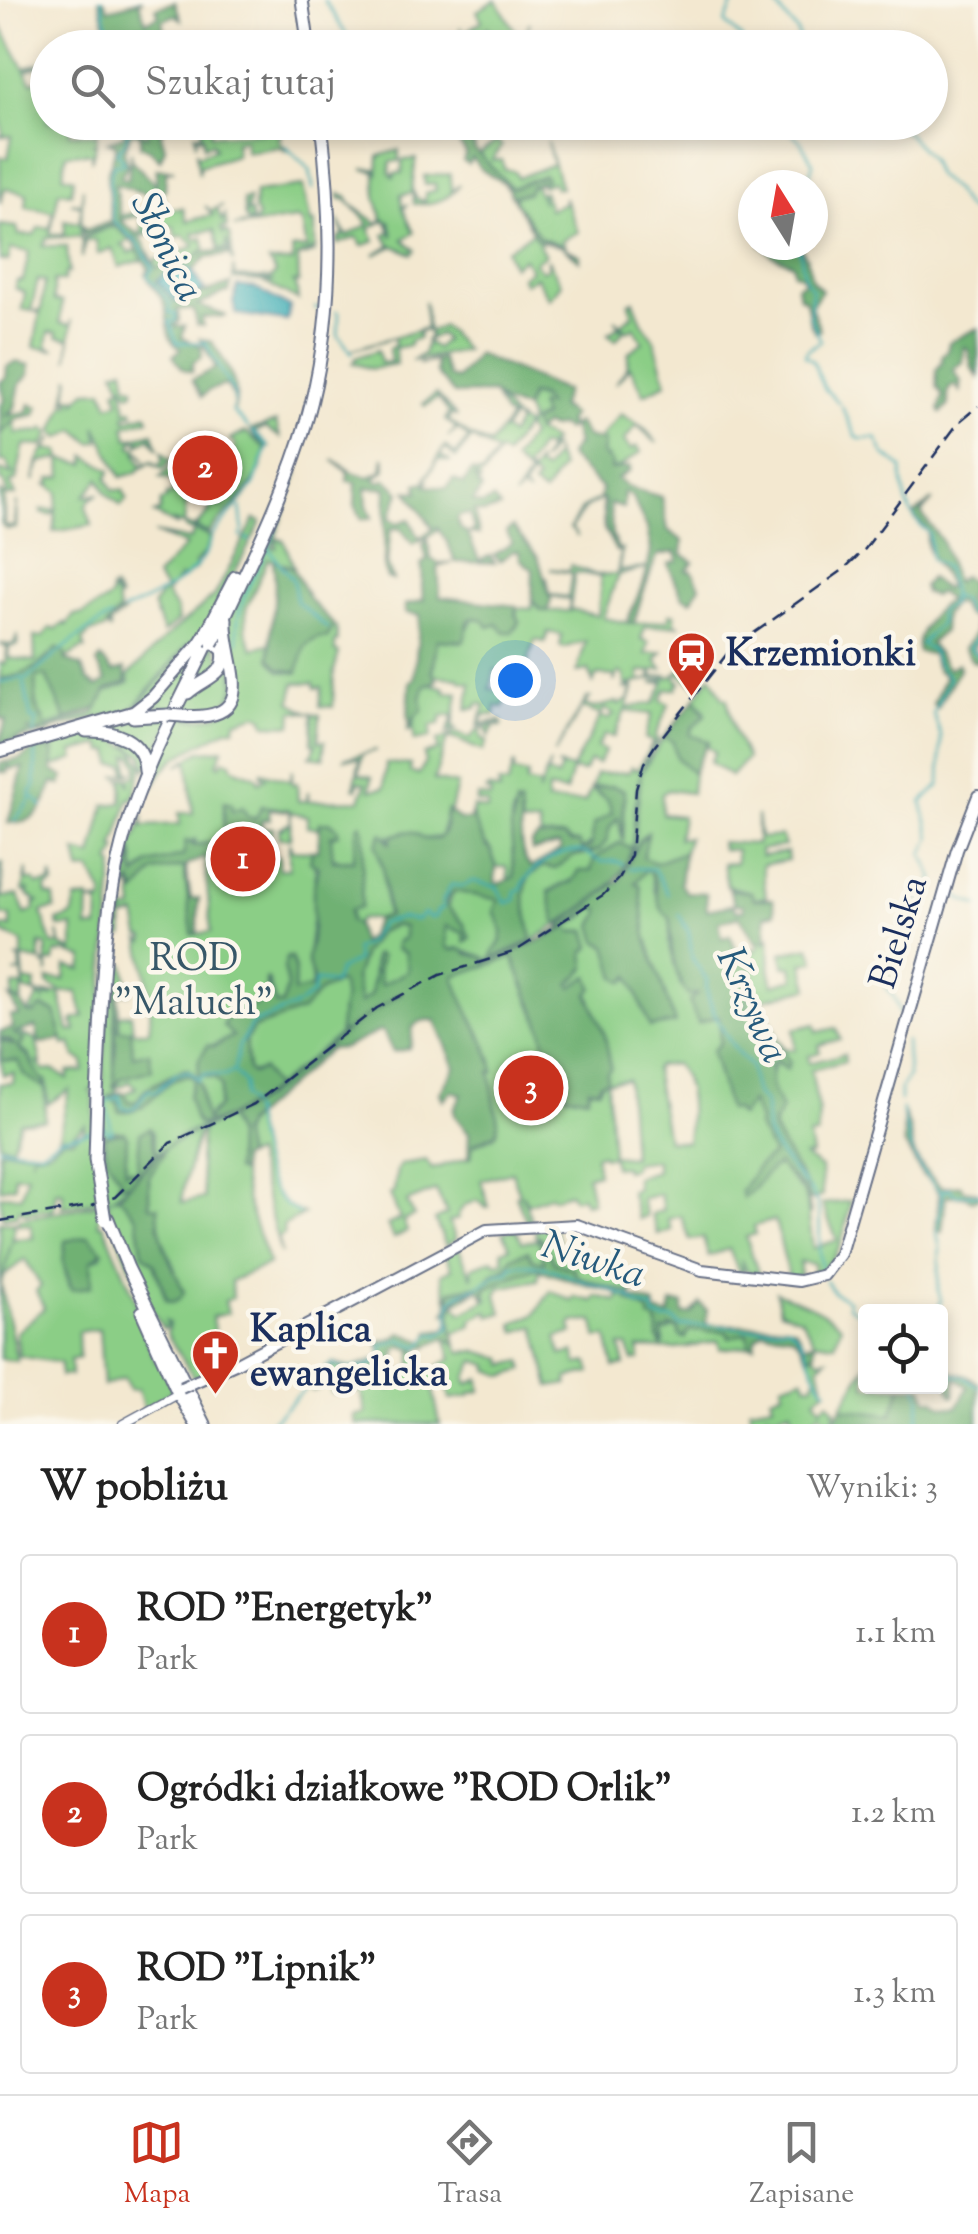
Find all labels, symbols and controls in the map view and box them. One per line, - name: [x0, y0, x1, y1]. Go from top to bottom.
- search box: [30, 30, 948, 140]
- icon: search: [65, 58, 120, 113]
- text: Szukaj tutaj: [145, 58, 336, 112]
- north arrow: [738, 170, 828, 260]
- water label: Słonica: [114, 184, 216, 312]
- pin: 2: [172, 430, 238, 506]
- place label: Krzemionki: [726, 629, 916, 683]
- station icon: Krzemionki: [665, 630, 717, 698]
- your location: [490, 655, 541, 706]
- pin: 1: [210, 822, 276, 896]
- street label: Bielska: [858, 870, 944, 996]
- park label: ROD "Maluch": [115, 934, 273, 1032]
- water label: Krzywa: [699, 939, 801, 1073]
- pin: 3: [498, 1050, 564, 1126]
- water label: Niwka: [534, 1218, 652, 1306]
- map controls: [858, 1304, 948, 1394]
- button: locate: [858, 1304, 948, 1394]
- place label: Kaplica ewangelicka: [250, 1305, 448, 1403]
- church icon: Kaplica ewangelicka: [189, 1328, 241, 1396]
- text: W pobliżu: [40, 1459, 228, 1519]
- text: Wyniki: 3: [806, 1466, 938, 1512]
- text: ROD "Energetyk": [137, 1584, 433, 1638]
- text: 1: [69, 1611, 80, 1657]
- text: 1.1 km: [855, 1611, 936, 1657]
- text: Park: [137, 1638, 198, 1684]
- text: Ogródki działkowe "ROD Orlik": [137, 1764, 672, 1818]
- text: 2: [67, 1791, 82, 1837]
- text: 1.2 km: [851, 1791, 936, 1837]
- text: Park: [137, 1818, 198, 1864]
- text: ROD "Lipnik": [137, 1944, 377, 1998]
- text: 3: [68, 1971, 81, 2017]
- text: 1.3 km: [853, 1971, 936, 2017]
- text: Park: [137, 1998, 198, 2044]
- tab: Mapa: [124, 2115, 190, 2215]
- tab: Trasa: [438, 2115, 502, 2215]
- tab: Zapisane: [749, 2115, 854, 2215]

